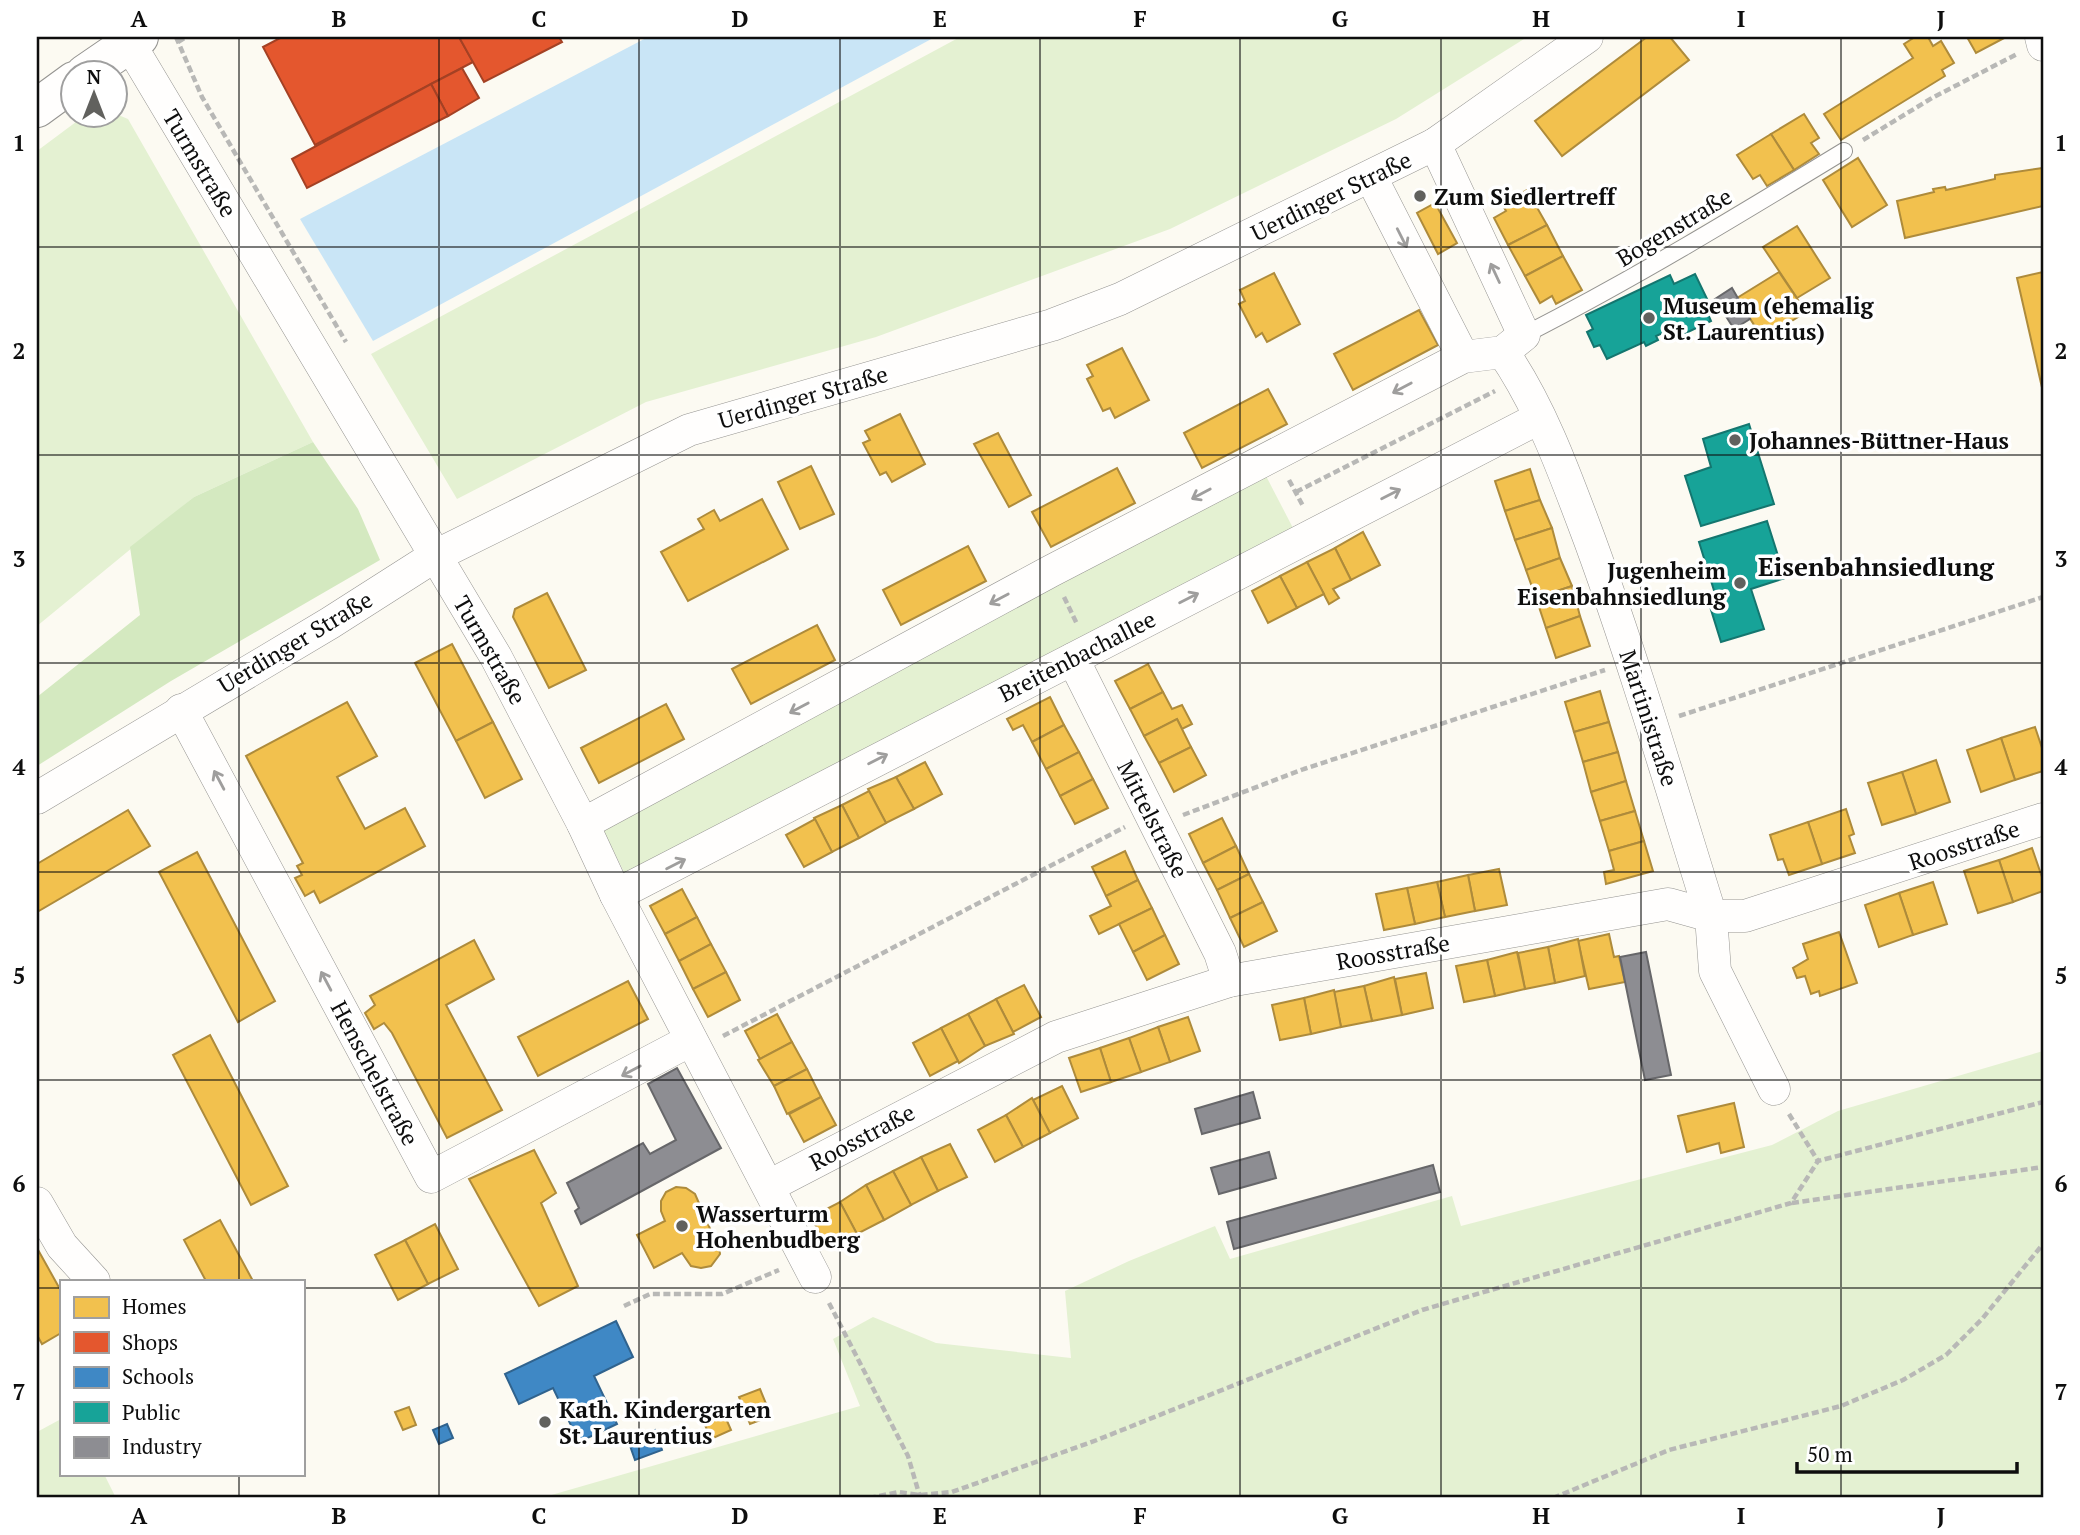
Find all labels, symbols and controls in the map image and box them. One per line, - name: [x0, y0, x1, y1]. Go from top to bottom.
- text: A: [131, 3, 148, 34]
- text: B: [332, 3, 347, 34]
- text: C: [532, 3, 547, 34]
- text: D: [732, 3, 749, 34]
- text: E: [933, 3, 947, 34]
- text: F: [1133, 3, 1147, 34]
- text: G: [1332, 3, 1349, 34]
- text: H: [1532, 3, 1550, 34]
- text: I: [1737, 3, 1745, 34]
- text: J: [1937, 3, 1945, 34]
- north arrow: [60, 60, 130, 130]
- text: N: [87, 64, 102, 89]
- street label: Turmstraße: [156, 103, 244, 223]
- text: 1: [13, 127, 26, 158]
- text: 1: [2055, 127, 2068, 158]
- street label: Uerdinger Straße: [1246, 144, 1416, 248]
- street label: Bogenstraße: [1611, 180, 1737, 274]
- place label: Zum Siedlertreff: [1434, 181, 1618, 212]
- marker: Zum Siedlertreff: [1412, 188, 1428, 204]
- one-way arrow: [1396, 227, 1410, 248]
- one-way arrow: [1488, 263, 1502, 284]
- place label: Museum (ehemalig St. Laurentius): [1663, 290, 1875, 347]
- marker: Museum (ehemalig St. Laurentius): [1641, 310, 1657, 326]
- text: 2: [13, 335, 26, 366]
- text: 2: [2055, 335, 2068, 366]
- street label: Uerdinger Straße: [715, 358, 891, 436]
- one-way arrow: [1392, 382, 1413, 396]
- place label: Johannes-Büttner-Haus: [1749, 425, 2009, 456]
- marker: Johannes-Büttner-Haus: [1727, 432, 1743, 448]
- one-way arrow: [1191, 487, 1211, 501]
- one-way arrow: [1381, 487, 1401, 501]
- text: 3: [13, 543, 26, 574]
- text: 3: [2055, 543, 2068, 574]
- district label: Eisenbahnsiedlung: [1758, 549, 1995, 583]
- place label: Jugenheim Eisenbahnsiedlung: [1517, 555, 1727, 612]
- marker: Jugenheim Eisenbahnsiedlung: [1732, 575, 1748, 591]
- street label: Uerdinger Straße: [212, 584, 378, 700]
- street label: Turmstraße: [446, 590, 534, 710]
- one-way arrow: [1178, 591, 1199, 605]
- one-way arrow: [990, 593, 1010, 607]
- street label: Breitenbachallee: [993, 603, 1161, 709]
- street label: Martinistraße: [1612, 646, 1686, 790]
- one-way arrow: [789, 701, 810, 715]
- text: 4: [13, 751, 26, 782]
- text: 4: [2055, 751, 2068, 782]
- one-way arrow: [868, 752, 888, 766]
- street label: Mittelstraße: [1110, 755, 1196, 883]
- one-way arrow: [212, 770, 225, 791]
- street label: Roosstraße: [1905, 813, 2023, 877]
- one-way arrow: [666, 857, 686, 871]
- street label: Roosstraße: [1334, 927, 1452, 977]
- text: 5: [13, 960, 26, 991]
- text: 5: [2055, 960, 2068, 991]
- one-way arrow: [319, 971, 333, 991]
- street label: Henschelstraße: [324, 995, 426, 1151]
- one-way arrow: [621, 1065, 642, 1079]
- street label: Roosstraße: [804, 1096, 920, 1178]
- text: 6: [13, 1168, 26, 1199]
- text: 6: [2055, 1168, 2068, 1199]
- place label: Wasserturm Hohenbudberg: [696, 1198, 861, 1255]
- marker: Wasserturm Hohenbudberg: [674, 1218, 690, 1234]
- legend: [60, 1280, 304, 1476]
- text: Homes: [122, 1292, 187, 1320]
- text: Shops: [122, 1328, 178, 1356]
- text: Schools: [122, 1362, 194, 1390]
- text: 7: [13, 1376, 26, 1407]
- text: 7: [2055, 1376, 2068, 1407]
- place label: Kath. Kindergarten St. Laurentius: [559, 1394, 771, 1451]
- text: Public: [122, 1398, 180, 1426]
- marker: Kath. Kindergarten St. Laurentius: [537, 1414, 553, 1430]
- scale bar: [1797, 1430, 2017, 1474]
- text: Industry: [122, 1432, 202, 1460]
- text: 50 m: [1807, 1440, 1853, 1468]
- text: A: [131, 1500, 148, 1531]
- text: B: [332, 1500, 347, 1531]
- text: C: [532, 1500, 547, 1531]
- text: D: [732, 1500, 749, 1531]
- text: E: [933, 1500, 947, 1531]
- text: F: [1133, 1500, 1147, 1531]
- text: G: [1332, 1500, 1349, 1531]
- text: H: [1532, 1500, 1550, 1531]
- text: I: [1737, 1500, 1745, 1531]
- text: J: [1937, 1500, 1945, 1531]

